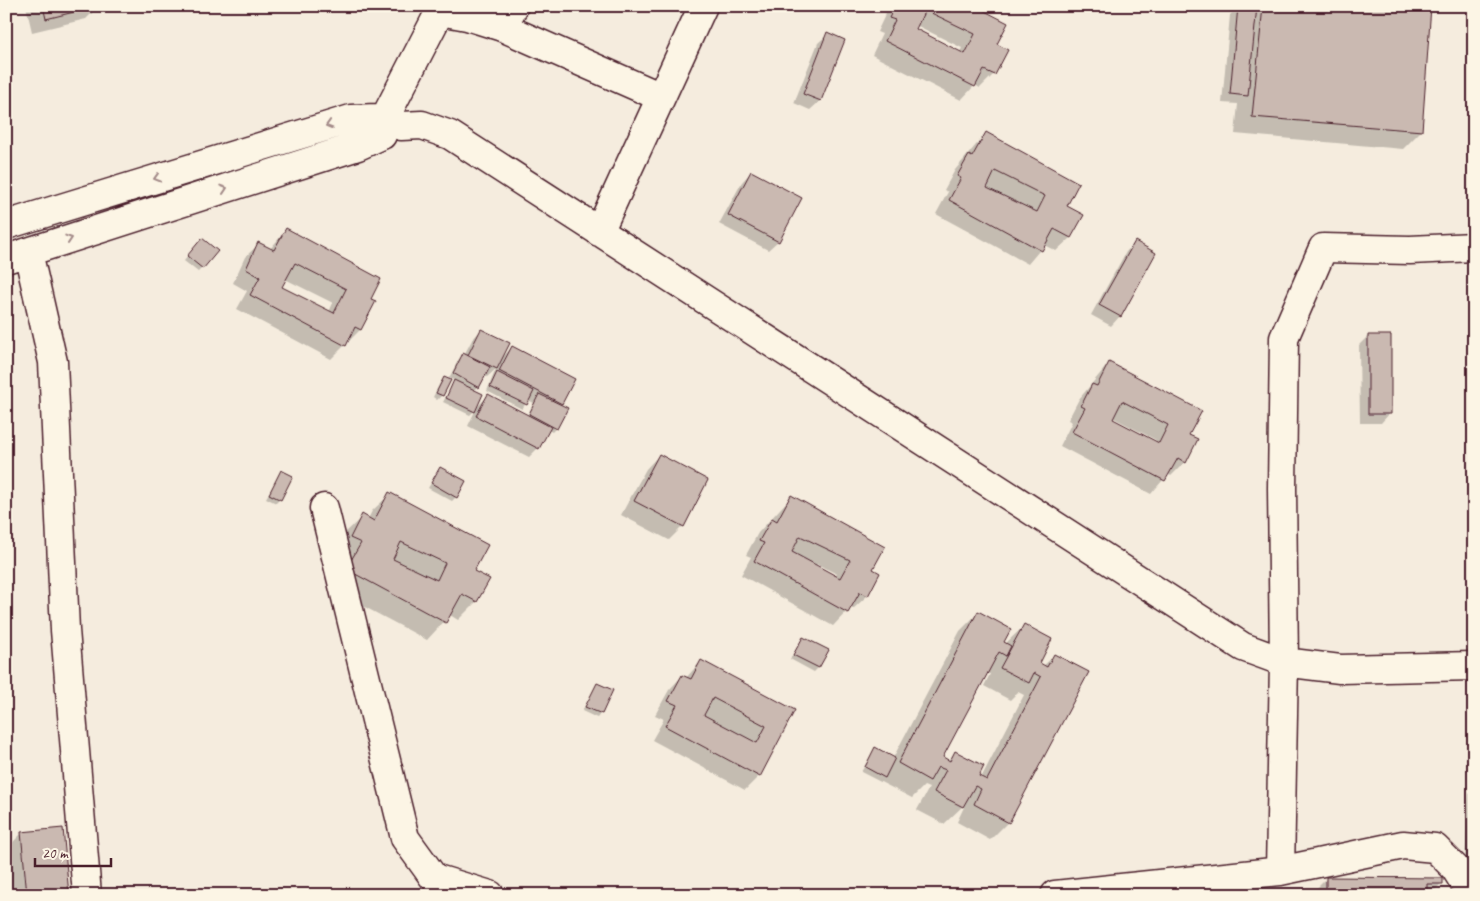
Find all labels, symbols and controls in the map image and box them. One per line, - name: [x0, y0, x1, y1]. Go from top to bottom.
- one-way arrow: [325, 120, 334, 130]
- one-way arrow: [153, 173, 162, 183]
- one-way arrow: [219, 185, 228, 195]
- one-way arrow: [65, 234, 73, 244]
- scale bar: [35, 836, 111, 868]
- text: 20 m: [42, 844, 69, 863]

